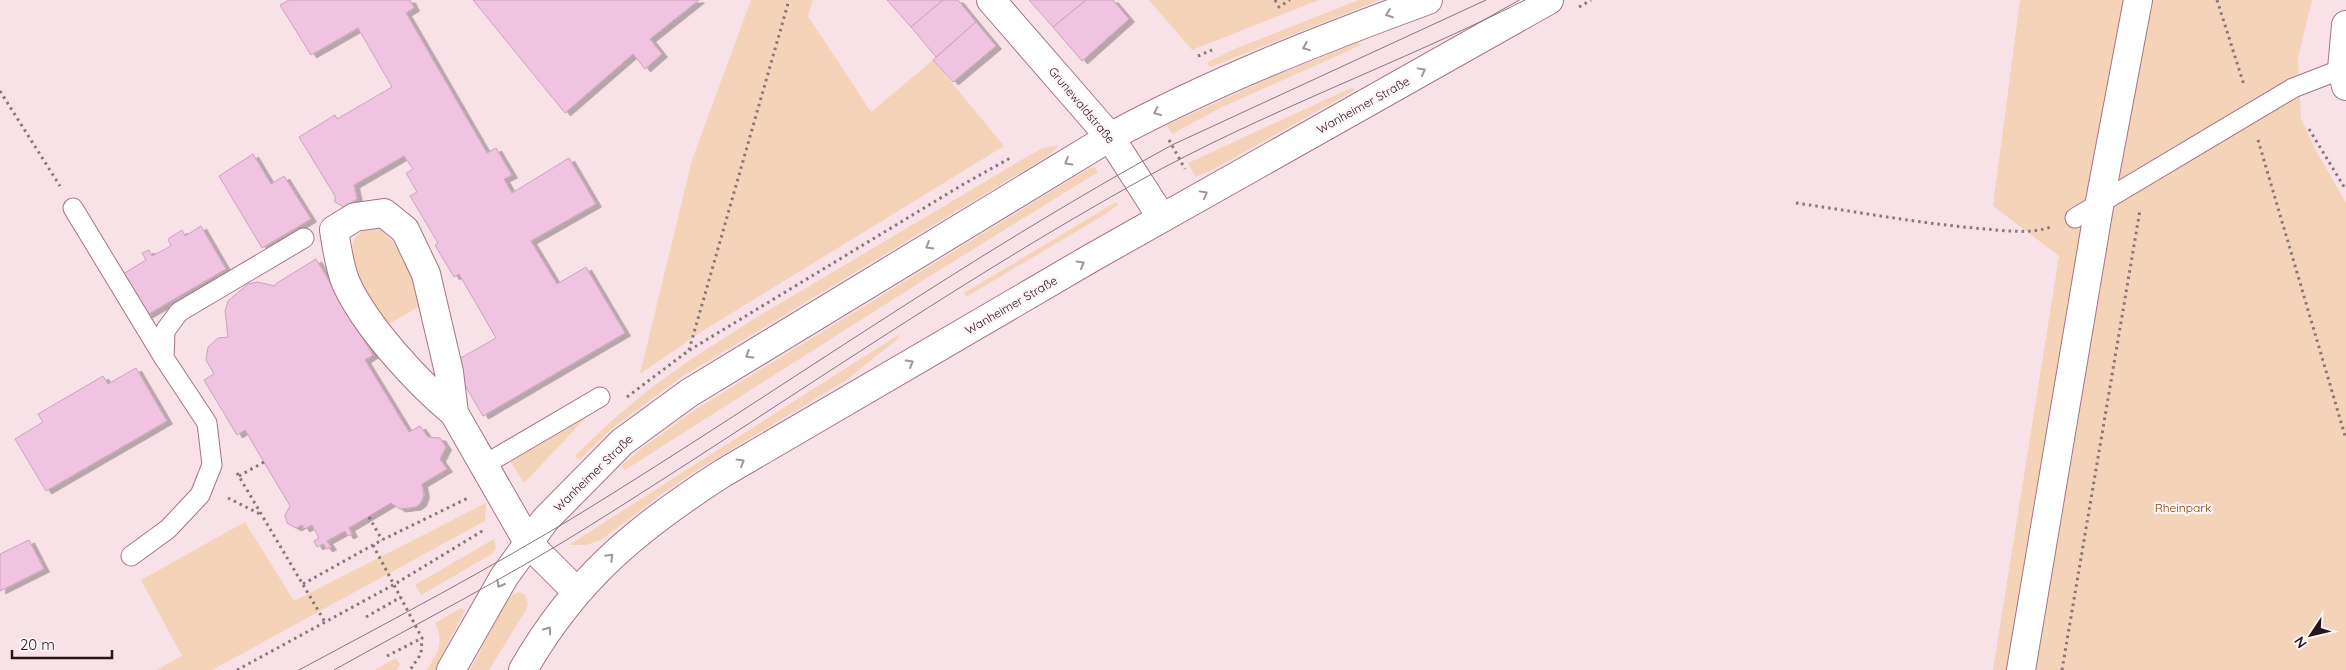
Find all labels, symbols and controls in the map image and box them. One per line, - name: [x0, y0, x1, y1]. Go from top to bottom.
- one-way arrow: [1386, 8, 1394, 18]
- one-way arrow: [1302, 40, 1311, 51]
- street label: Grunewaldstraße: [1046, 64, 1118, 146]
- one-way arrow: [1417, 68, 1426, 78]
- street label: Wanheimer Straße: [1314, 73, 1412, 137]
- one-way arrow: [1153, 105, 1162, 116]
- one-way arrow: [1065, 155, 1074, 165]
- one-way arrow: [1199, 190, 1208, 200]
- one-way arrow: [926, 239, 935, 249]
- one-way arrow: [1075, 261, 1084, 271]
- street label: Wanheimer Straße: [962, 272, 1060, 338]
- one-way arrow: [745, 349, 755, 358]
- one-way arrow: [904, 359, 913, 369]
- street label: Wanheimer Straße: [550, 431, 636, 515]
- one-way arrow: [736, 458, 745, 468]
- park label: Rheinpark: [2155, 500, 2211, 515]
- one-way arrow: [605, 554, 614, 563]
- one-way arrow: [497, 579, 507, 588]
- north arrow: [2286, 610, 2336, 660]
- one-way arrow: [542, 626, 551, 636]
- scale bar: [12, 628, 112, 660]
- text: N: [2290, 633, 2311, 652]
- text: 20 m: [20, 635, 55, 654]

